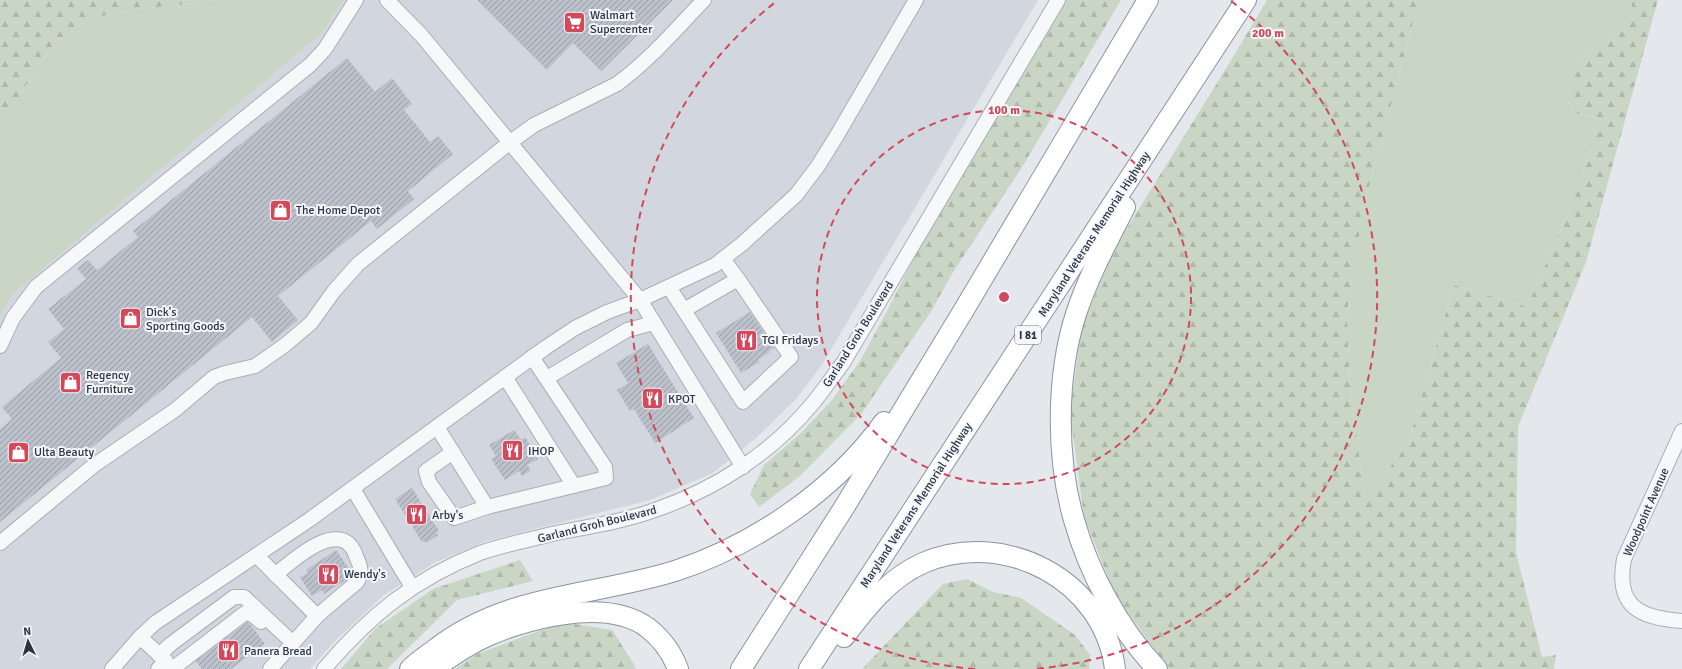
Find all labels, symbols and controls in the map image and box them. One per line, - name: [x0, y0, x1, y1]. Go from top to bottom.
- place label: Walmart Supercenter: [590, 8, 653, 37]
- supermarket icon: Walmart Supercenter: [562, 9, 588, 35]
- text: 200 m: [1252, 26, 1284, 41]
- text: 100 m: [988, 103, 1020, 118]
- street label: Maryland Veterans Memorial Highway: [1035, 148, 1154, 320]
- shop icon: The Home Depot: [267, 197, 293, 223]
- place label: The Home Depot: [296, 203, 380, 218]
- street label: Garland Groh Boulevard: [820, 278, 897, 390]
- centre of rings: [997, 290, 1011, 304]
- place label: Dick's Sporting Goods: [146, 305, 225, 334]
- shop icon: Dick's Sporting Goods: [117, 306, 143, 332]
- road number: I 81: [1015, 326, 1041, 344]
- restaurant icon: TGI Fridays: [733, 327, 759, 353]
- place label: TGI Fridays: [762, 333, 818, 348]
- place label: Regency Furniture: [86, 368, 134, 397]
- shop icon: Regency Furniture: [57, 369, 83, 395]
- restaurant icon: KPOT: [640, 386, 666, 412]
- place label: KPOT: [668, 392, 696, 407]
- street label: Maryland Veterans Memorial Highway: [857, 419, 976, 591]
- restaurant icon: IHOP: [500, 438, 526, 464]
- shop icon: Ulta Beauty: [6, 439, 32, 465]
- place label: IHOP: [528, 444, 555, 459]
- place label: Ulta Beauty: [34, 445, 94, 460]
- street label: Woodpoint Avenue: [1620, 466, 1673, 559]
- restaurant icon: Arby's: [404, 502, 430, 528]
- street label: Garland Groh Boulevard: [536, 502, 658, 547]
- place label: Arby's: [432, 508, 463, 523]
- restaurant icon: Wendy's: [316, 561, 342, 587]
- place label: Wendy's: [344, 567, 386, 582]
- north arrow: [8, 621, 48, 661]
- text: N: [23, 625, 32, 638]
- restaurant icon: Panera Bread: [216, 638, 242, 664]
- place label: Panera Bread: [244, 644, 312, 659]

